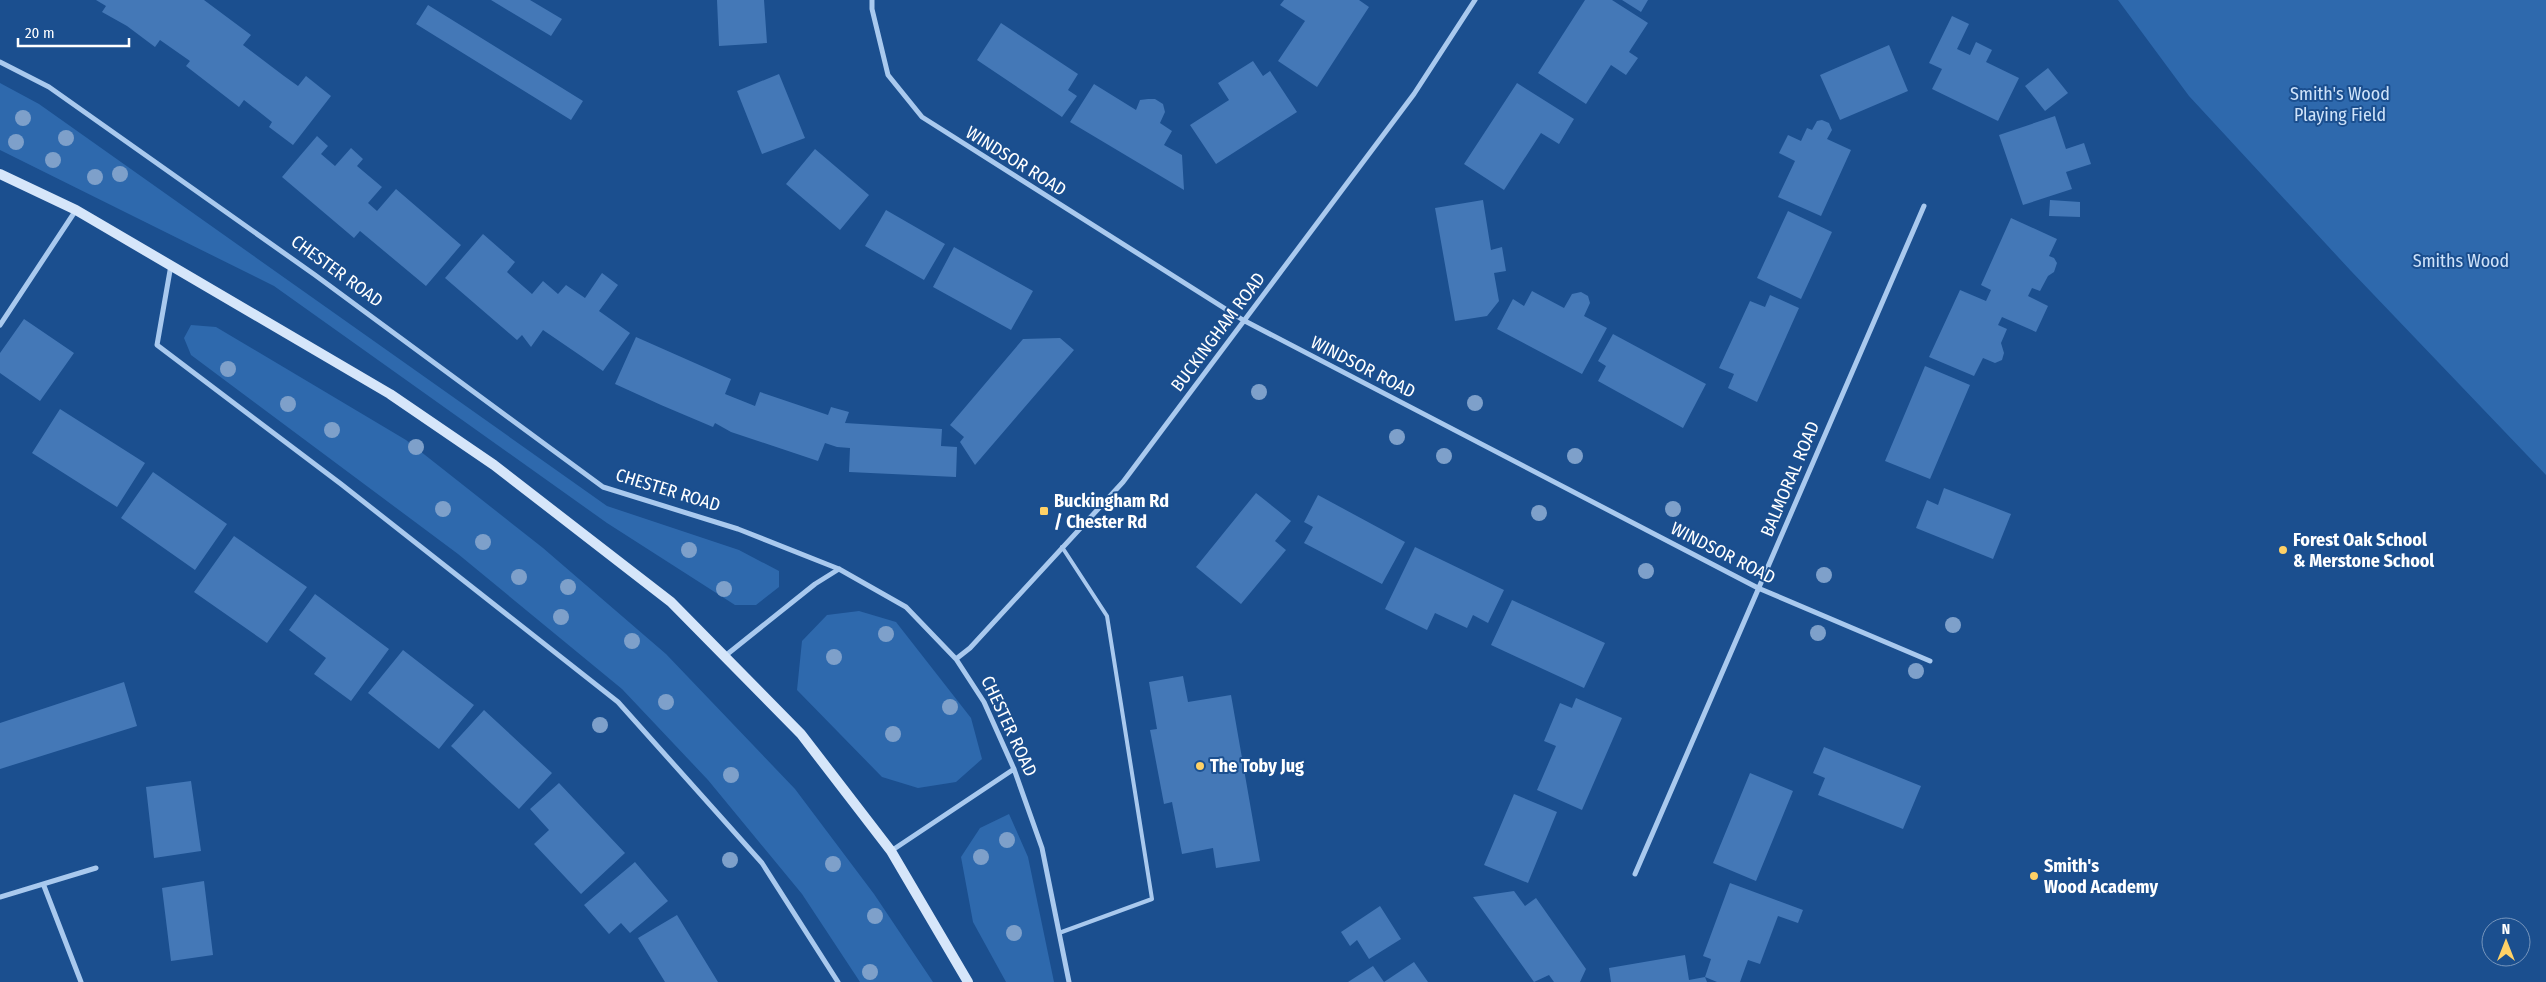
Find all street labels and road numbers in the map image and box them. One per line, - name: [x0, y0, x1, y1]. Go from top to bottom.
- street label: WINDSOR ROAD: [962, 121, 1070, 201]
- street label: CHESTER ROAD: [287, 230, 387, 312]
- street label: BUCKINGHAM ROAD: [1166, 268, 1270, 396]
- street label: WINDSOR ROAD: [1307, 331, 1419, 403]
- street label: BALMORAL ROAD: [1756, 418, 1824, 540]
- street label: CHESTER ROAD: [613, 464, 723, 516]
- street label: WINDSOR ROAD: [1667, 517, 1779, 589]
- street label: CHESTER ROAD: [976, 672, 1042, 780]

